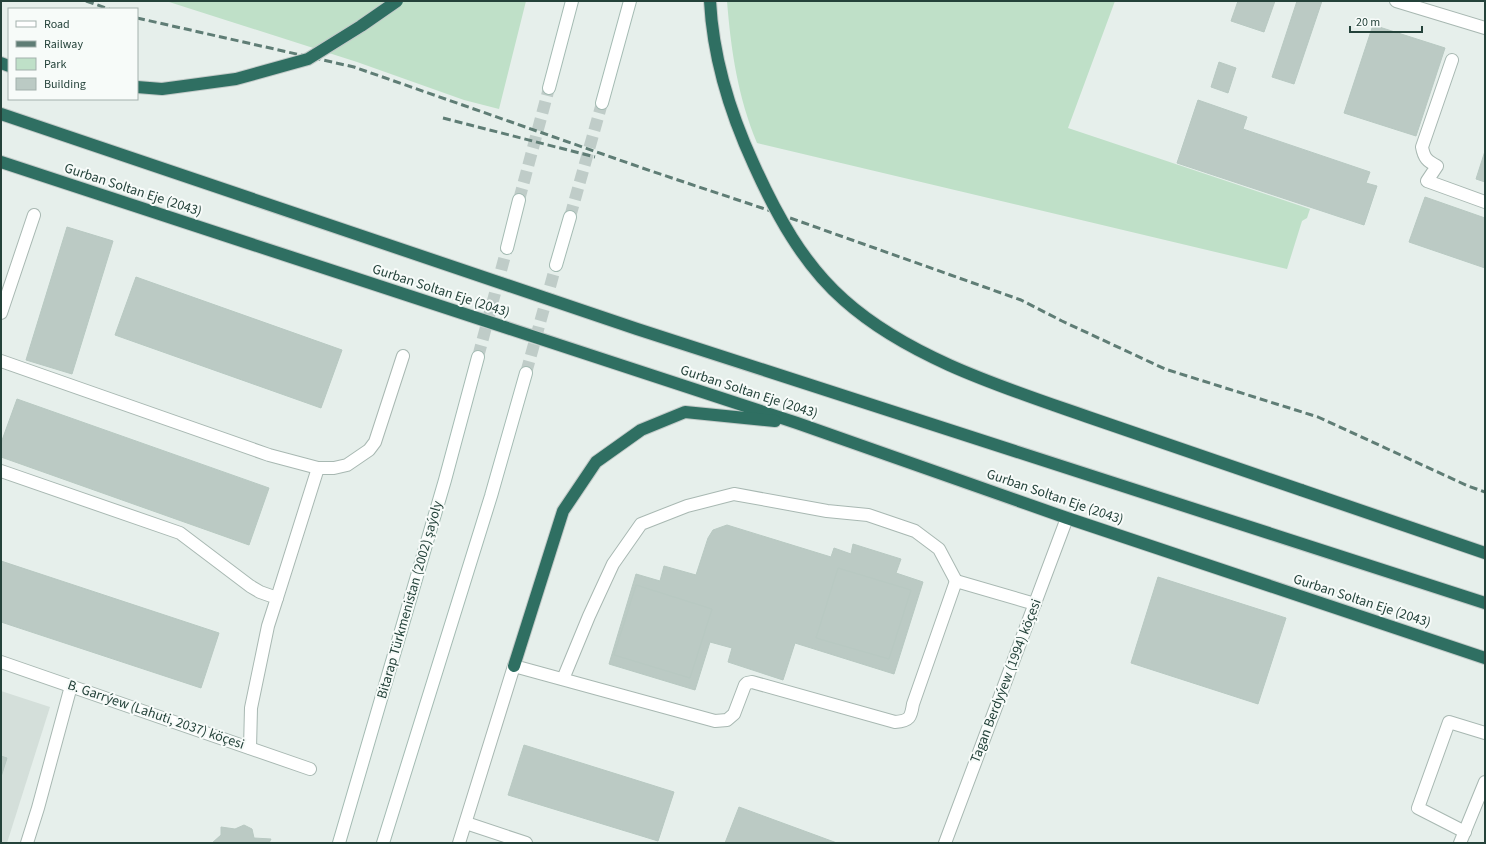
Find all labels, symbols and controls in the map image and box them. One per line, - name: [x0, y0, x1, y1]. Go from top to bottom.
- legend: [8, 8, 138, 100]
- scale bar: [1350, 8, 1422, 34]
- text: 20 m: [1356, 14, 1380, 31]
- text: Road: [44, 16, 70, 33]
- text: Railway: [44, 36, 83, 53]
- text: Park: [44, 56, 66, 73]
- text: Building: [44, 76, 86, 93]
- street label: Gurban Soltan Eje (2043): [62, 158, 204, 222]
- street label: Gurban Soltan Eje (2043): [370, 259, 512, 323]
- street label: Gurban Soltan Eje (2043): [678, 360, 820, 424]
- street label: Gurban Soltan Eje (2043): [984, 464, 1126, 530]
- street label: Bitarap Türkmenistan (2002) şaýoly: [372, 498, 448, 701]
- street label: Gurban Soltan Eje (2043): [1291, 569, 1433, 633]
- street label: Tagan Berdyýew (1994) köçesi: [965, 596, 1047, 766]
- street label: B. Garrýew (Lahuti, 2037) köçesi: [65, 675, 247, 755]

